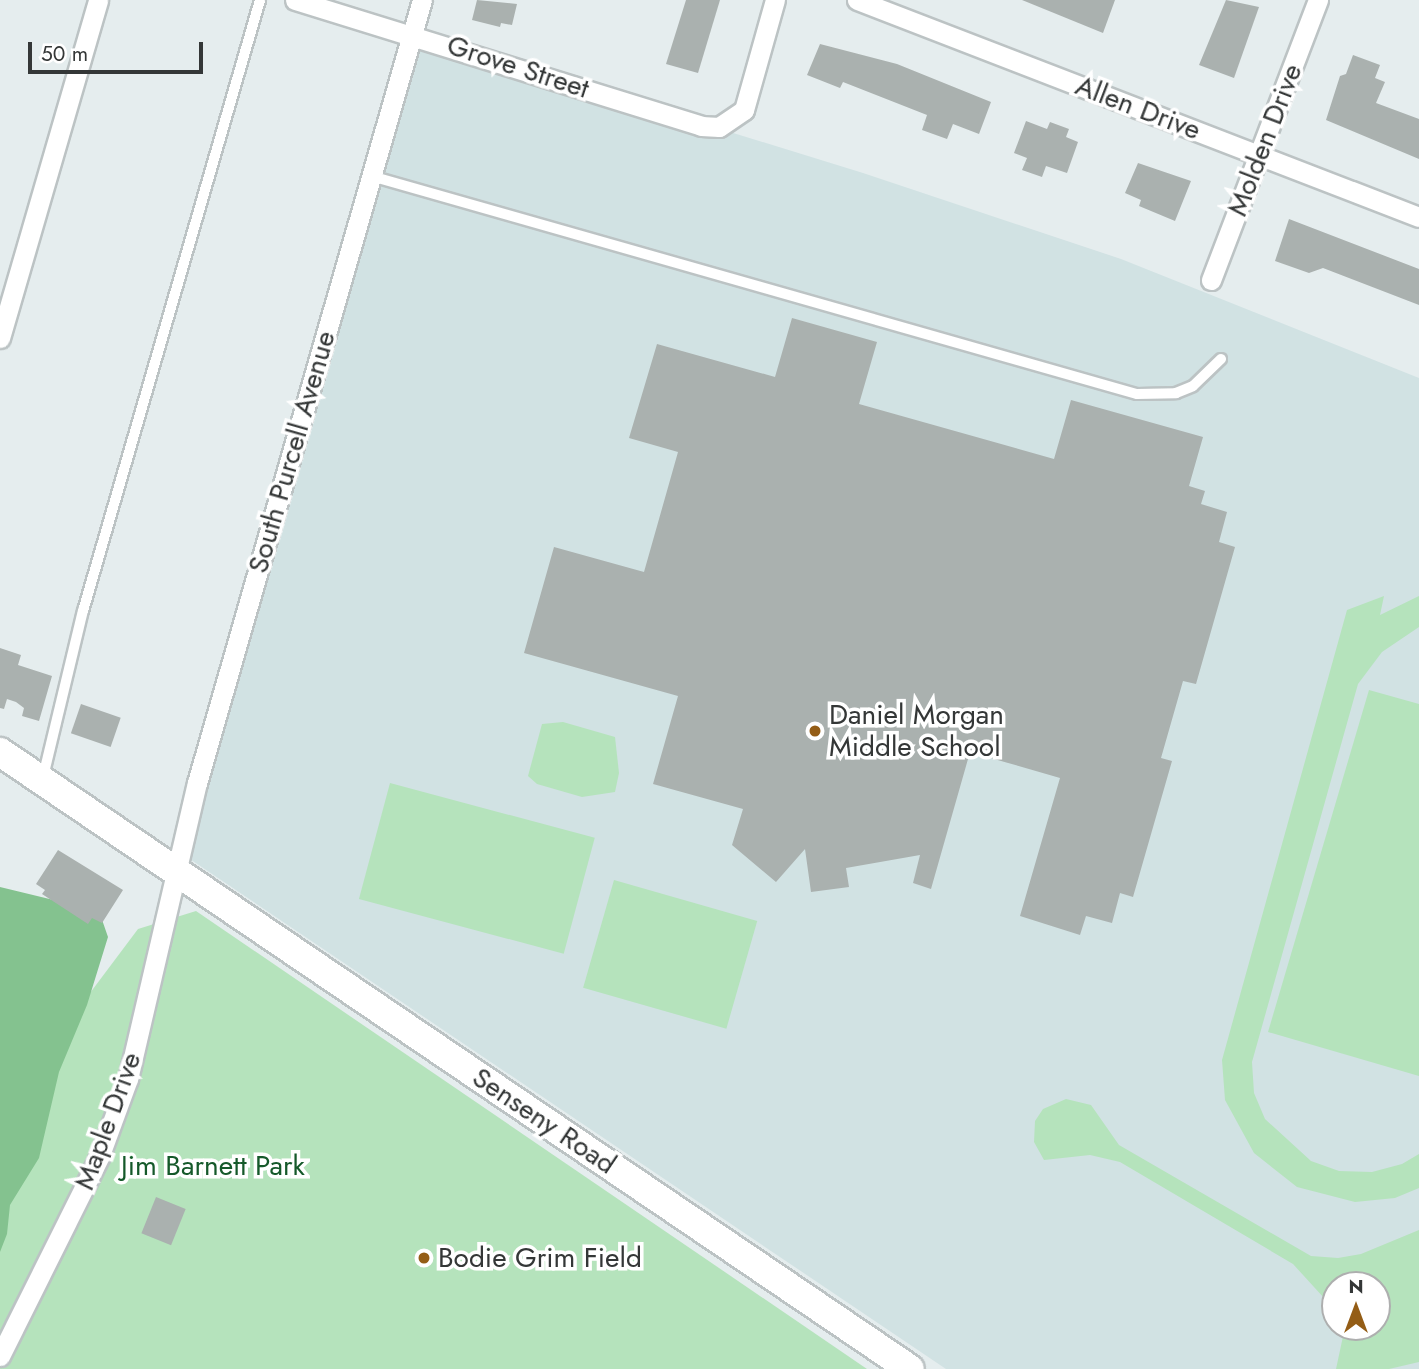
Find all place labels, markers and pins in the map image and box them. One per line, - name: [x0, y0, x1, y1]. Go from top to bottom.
- place label: Daniel Morgan Middle School: [829, 698, 1004, 764]
- marker: Daniel Morgan Middle School: [807, 723, 823, 739]
- place label: Bodie Grim Field: [438, 1241, 642, 1275]
- marker: Bodie Grim Field: [416, 1250, 432, 1266]

